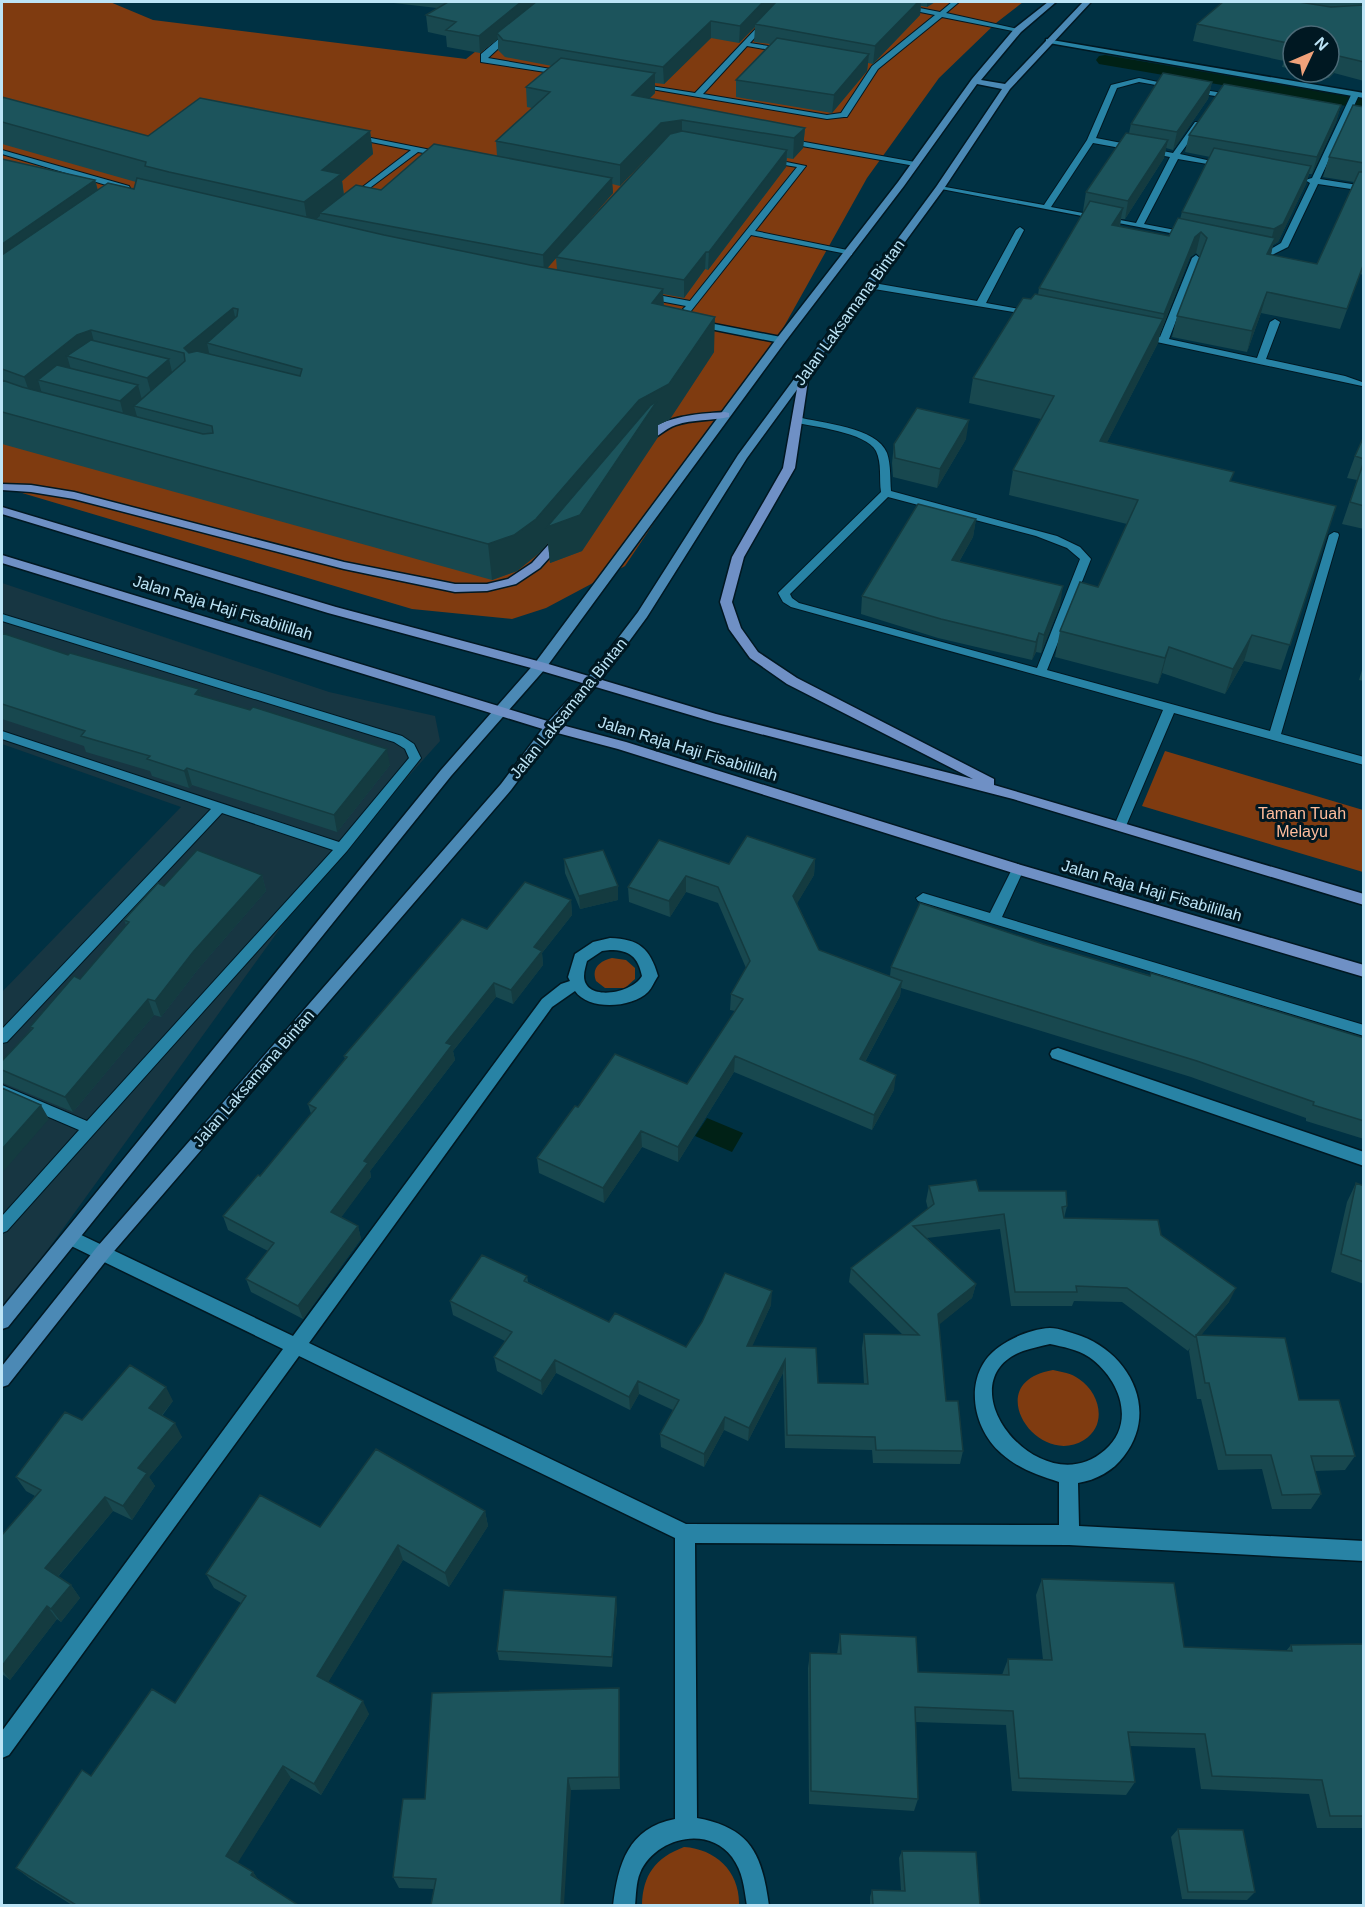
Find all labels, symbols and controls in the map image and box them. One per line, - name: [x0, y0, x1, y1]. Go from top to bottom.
- north arrow: [1281, 24, 1341, 84]
- text: N: [1311, 34, 1332, 54]
- street label: Jalan Laksamana Bintan: [791, 236, 908, 388]
- street label: Jalan Raja Haji Fisabilillah: [131, 572, 315, 643]
- street label: Jalan Laksamana Bintan: [507, 635, 630, 782]
- street label: Jalan Raja Haji Fisabilillah: [596, 713, 780, 784]
- park label: Taman Tuah Melayu: [1258, 805, 1346, 840]
- street label: Jalan Raja Haji Fisabilillah: [1060, 857, 1244, 924]
- street label: Jalan Laksamana Bintan: [189, 1007, 317, 1150]

